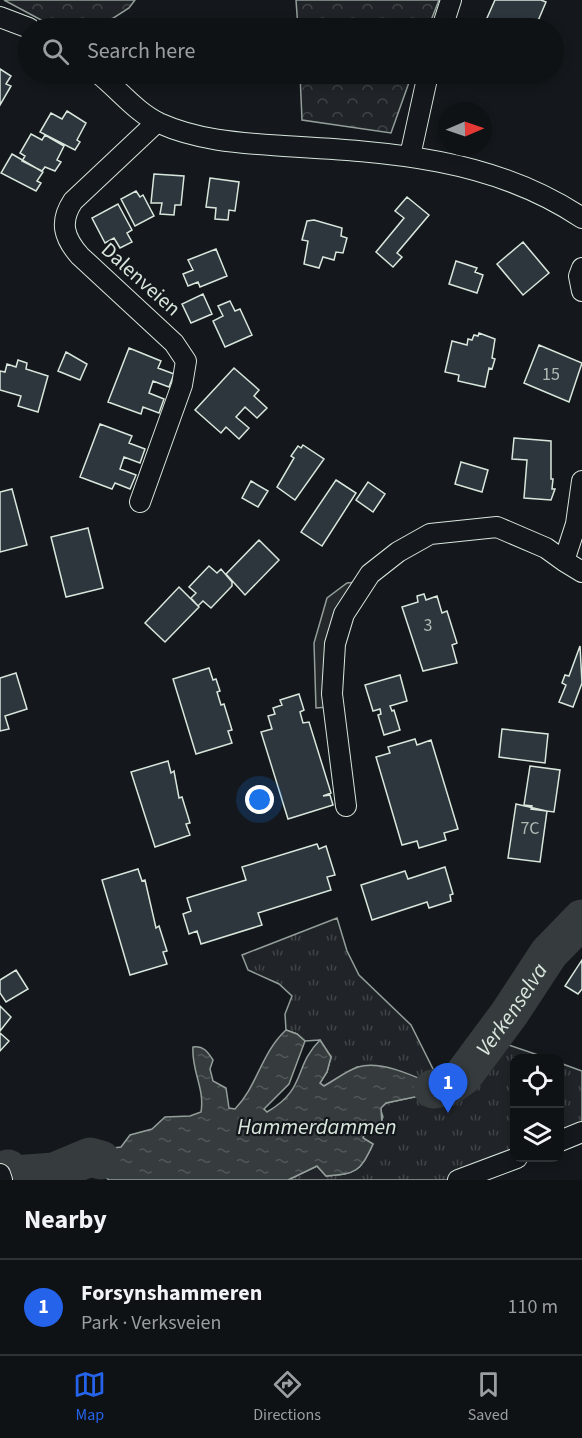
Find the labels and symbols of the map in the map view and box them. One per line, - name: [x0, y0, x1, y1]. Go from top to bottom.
- north arrow: [438, 102, 492, 156]
- street label: Dalenveien: [95, 235, 187, 323]
- house number: 15: [542, 362, 560, 387]
- house number: 3: [424, 613, 433, 638]
- your location: [245, 785, 274, 814]
- house number: 7C: [520, 816, 540, 841]
- water label: Verkenselva: [468, 956, 556, 1063]
- pin: 1: [428, 1064, 468, 1113]
- water label: Hammerdammen: [237, 1111, 397, 1143]

